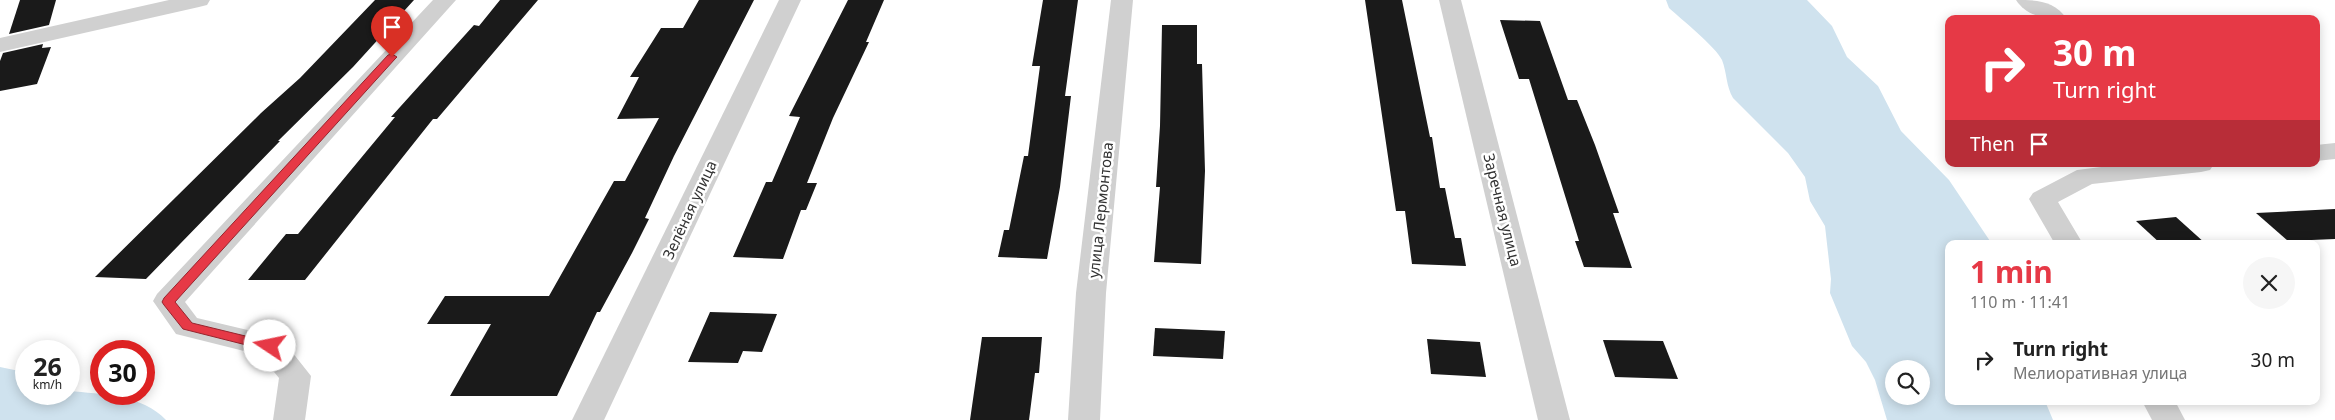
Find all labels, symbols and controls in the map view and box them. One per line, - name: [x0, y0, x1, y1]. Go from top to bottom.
- pin: [371, 6, 413, 57]
- icon: arrive: [378, 13, 406, 41]
- text: 30 m: [2053, 29, 2136, 76]
- icon: right: [1970, 35, 2035, 100]
- text: Turn right: [2053, 74, 2156, 104]
- icon: arrive: [2025, 130, 2053, 158]
- text: Then: [1970, 131, 2015, 157]
- street label: улица Лермонтова: [1083, 141, 1117, 279]
- street label: Заречная улица: [1479, 151, 1527, 268]
- street label: Зелёная улица: [657, 157, 721, 262]
- text: 1 min: [1970, 251, 2053, 292]
- button: close: [2243, 257, 2295, 309]
- text: 110 m · 11:41: [1970, 291, 2070, 313]
- position arrow: [243, 319, 295, 371]
- text: Turn right: [2013, 336, 2108, 362]
- speed limit sign: 30: [90, 340, 155, 405]
- icon: right: [1970, 346, 1998, 374]
- text: 30 m: [2251, 347, 2295, 373]
- text: 26: [33, 349, 62, 383]
- map controls: [1885, 360, 1930, 405]
- button: search: [1885, 360, 1930, 405]
- text: Мелиоративная улица: [2013, 362, 2188, 384]
- text: km/h: [33, 376, 62, 393]

